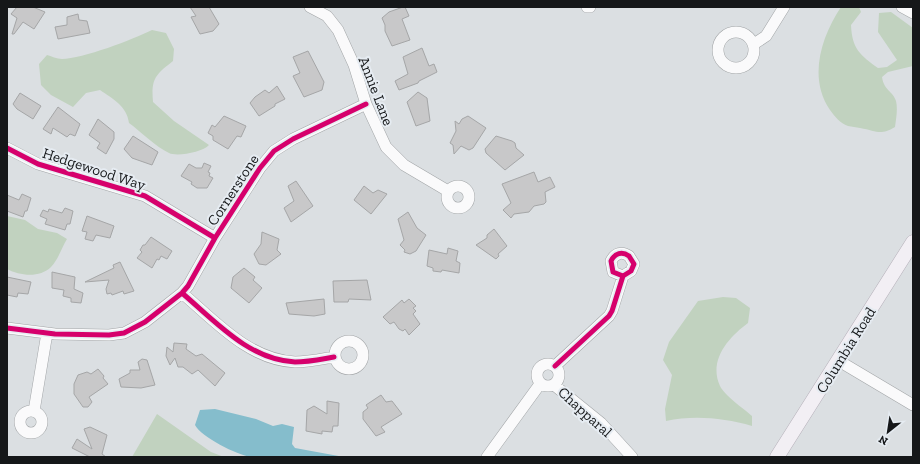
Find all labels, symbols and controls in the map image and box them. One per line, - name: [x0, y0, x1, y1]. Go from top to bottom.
- street label: Annie Lane: [355, 54, 397, 128]
- street label: Hedgewood Way: [40, 144, 148, 194]
- street label: Cornerstone: [203, 151, 263, 229]
- street label: Columbia Road: [812, 303, 880, 396]
- street label: Chapparal: [554, 383, 616, 441]
- north arrow: [868, 412, 908, 452]
- text: N: [876, 432, 890, 448]

